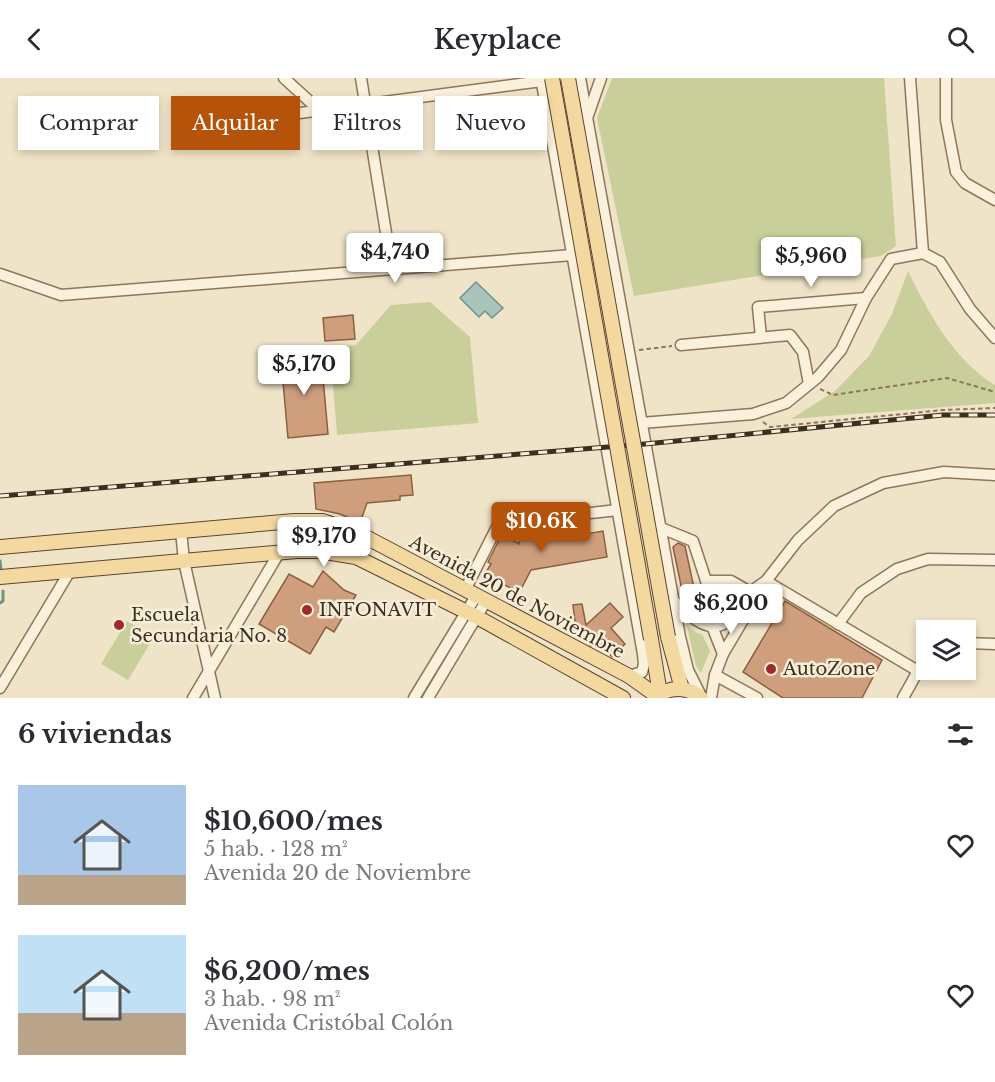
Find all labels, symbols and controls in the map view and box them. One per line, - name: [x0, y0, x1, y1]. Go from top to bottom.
- icon: back: [18, 23, 51, 56]
- text: Keyplace: [434, 23, 561, 56]
- icon: search: [944, 23, 977, 56]
- chip: Comprar: [18, 96, 159, 150]
- chip: Alquilar: [171, 96, 300, 150]
- chip: Filtros: [312, 96, 423, 150]
- chip: Nuevo: [435, 96, 547, 150]
- pin: $4,740: [346, 233, 444, 284]
- pin: $5,960: [762, 237, 860, 288]
- text: $4,740: [360, 240, 430, 264]
- text: $5,960: [775, 244, 847, 268]
- pin: $5,170: [255, 345, 353, 396]
- text: $5,170: [272, 352, 336, 376]
- pin: $10.6K: [492, 502, 590, 553]
- text: $10.6K: [505, 509, 577, 533]
- pin: $9,170: [275, 517, 373, 568]
- text: $9,170: [291, 524, 357, 548]
- street label: Avenida 20 de Noviembre: [405, 530, 628, 663]
- pin: $6,200: [682, 584, 780, 635]
- text: $6,200: [694, 591, 768, 615]
- place label: INFONAVIT: [319, 599, 437, 621]
- marker: INFONAVIT: [300, 603, 314, 617]
- place label: Escuela Secundaria No. 8: [131, 604, 287, 647]
- marker: Escuela Secundaria No. 8: [112, 618, 126, 632]
- map controls: [916, 620, 976, 680]
- button: layers: [916, 620, 976, 680]
- place label: AutoZone: [782, 658, 875, 680]
- marker: AutoZone: [764, 662, 778, 676]
- text: 6 viviendas: [18, 718, 172, 750]
- icon: filters: [944, 718, 977, 751]
- text: $10,600/mes: [204, 805, 383, 837]
- icon: home: [66, 809, 138, 881]
- icon: heart: [944, 829, 977, 862]
- text: 5 hab. · 128 m²: [204, 837, 348, 861]
- text: Avenida 20 de Noviembre: [204, 861, 471, 885]
- text: $6,200/mes: [204, 955, 370, 987]
- icon: home: [66, 959, 138, 1031]
- icon: heart: [944, 979, 977, 1012]
- text: 3 hab. · 98 m²: [204, 987, 340, 1011]
- text: Avenida Cristóbal Colón: [204, 1011, 453, 1035]

